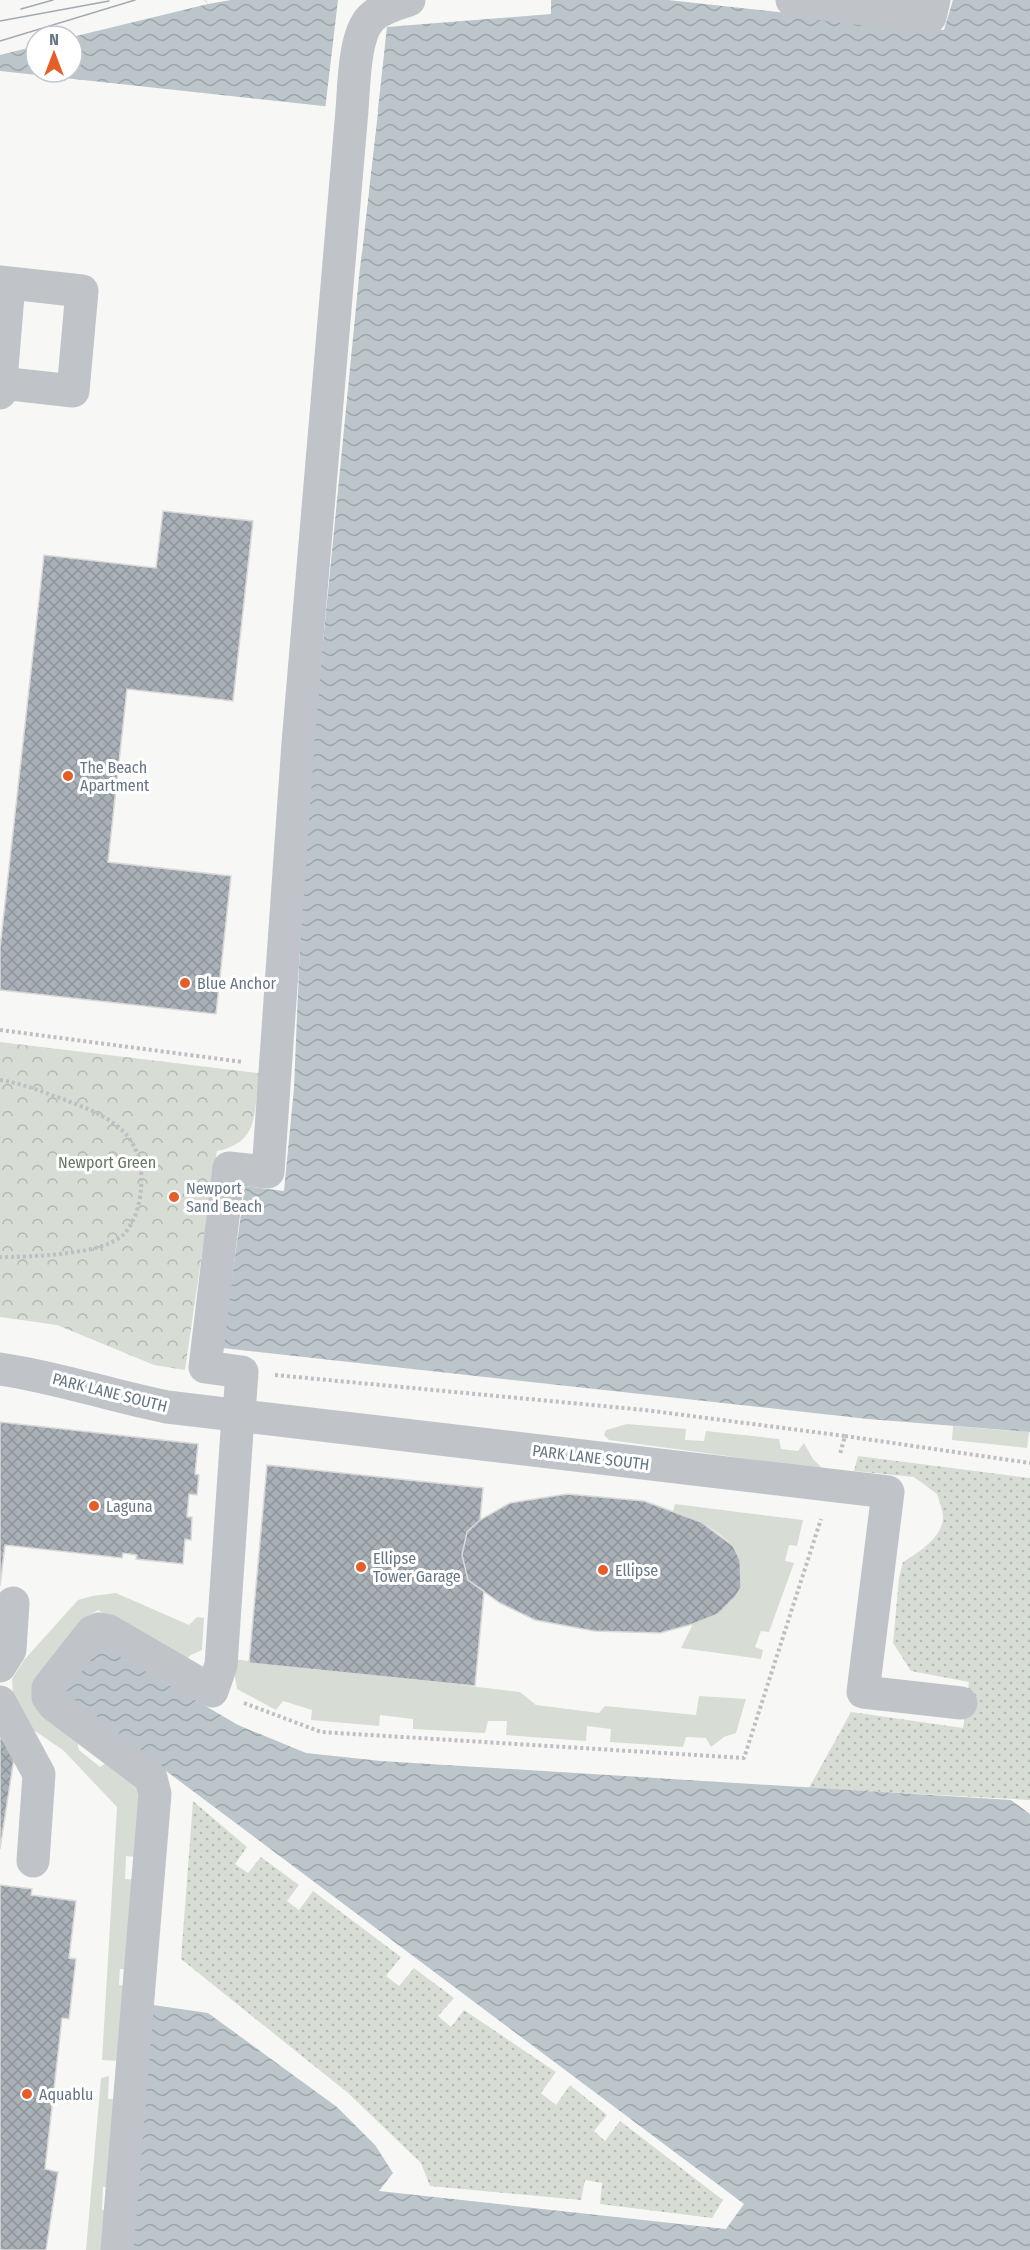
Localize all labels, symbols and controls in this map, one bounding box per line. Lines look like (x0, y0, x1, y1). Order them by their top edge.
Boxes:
north arrow (24, 24, 84, 84)
text: N (49, 30, 59, 49)
place label: The Beach Apartment (80, 758, 150, 795)
marker: The Beach Apartment (61, 769, 75, 783)
place label: Blue Anchor (197, 974, 277, 993)
marker: Blue Anchor (178, 976, 192, 990)
park label: Newport Green (58, 1153, 156, 1172)
place label: Newport Sand Beach (186, 1179, 262, 1216)
marker: Newport Sand Beach (167, 1190, 181, 1204)
street label: PARK LANE SOUTH (50, 1369, 169, 1416)
street label: PARK LANE SOUTH (531, 1441, 651, 1474)
place label: Laguna (106, 1497, 153, 1516)
marker: Laguna (87, 1499, 101, 1513)
place label: Ellipse Tower Garage (373, 1549, 461, 1586)
marker: Ellipse Tower Garage (354, 1560, 368, 1574)
place label: Ellipse (615, 1561, 658, 1580)
marker: Ellipse (596, 1563, 610, 1577)
place label: Aquablu (39, 2085, 93, 2104)
marker: Aquablu (20, 2087, 34, 2101)

